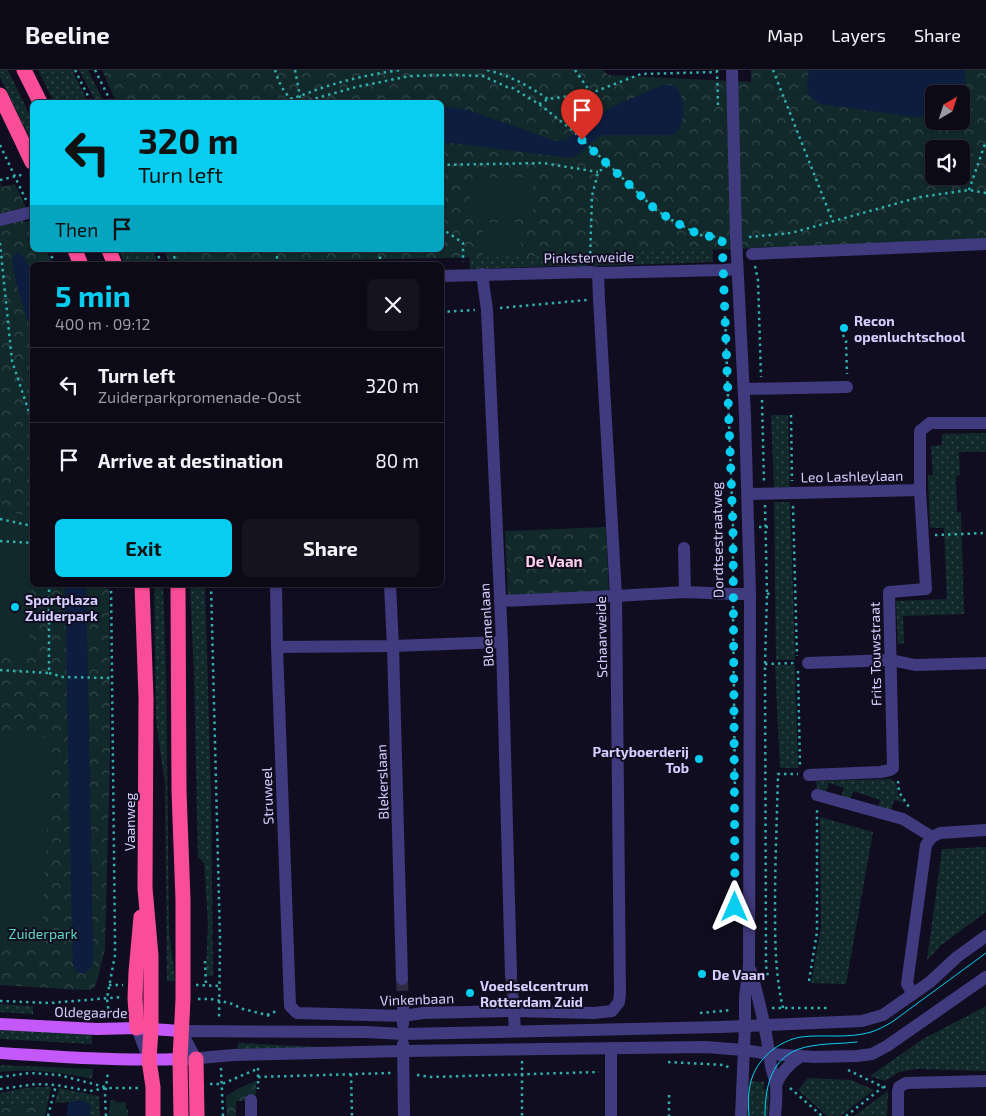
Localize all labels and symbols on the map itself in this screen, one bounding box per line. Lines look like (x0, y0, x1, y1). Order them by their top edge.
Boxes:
north arrow (925, 85, 970, 130)
pin (561, 89, 603, 140)
street label: Pinksterweide (544, 248, 634, 266)
place label: Recon openluchtschool (854, 312, 966, 345)
marker: Recon openluchtschool (838, 322, 850, 334)
street label: Leo Lashleylaan (801, 467, 903, 485)
street label: Dordtsestraatweg (707, 482, 727, 598)
district label: De Vaan (526, 552, 582, 570)
street label: Bloemenlaan (475, 583, 497, 667)
place label: Sportplaza Zuiderpark (25, 591, 98, 624)
street label: Schaarweide (592, 596, 610, 678)
marker: Sportplaza Zuiderpark (9, 601, 21, 613)
street label: Frits Touwstraat (866, 602, 884, 706)
place label: Partyboerderij Tob (592, 743, 689, 776)
street label: Blekerslaan (372, 744, 392, 820)
marker: Partyboerderij Tob (693, 753, 705, 765)
street label: Struweel (257, 766, 276, 825)
street label: Vaanweg (121, 793, 138, 851)
position arrow (708, 880, 760, 932)
park label: Zuiderpark (8, 925, 78, 942)
place label: De Vaan (712, 966, 765, 983)
marker: De Vaan (696, 968, 708, 980)
place label: Voedselcentrum Rotterdam Zuid (480, 977, 589, 1010)
marker: Voedselcentrum Rotterdam Zuid (464, 987, 476, 999)
street label: Vinkenbaan (380, 989, 454, 1009)
street label: Oldegaarde (54, 1003, 128, 1021)

